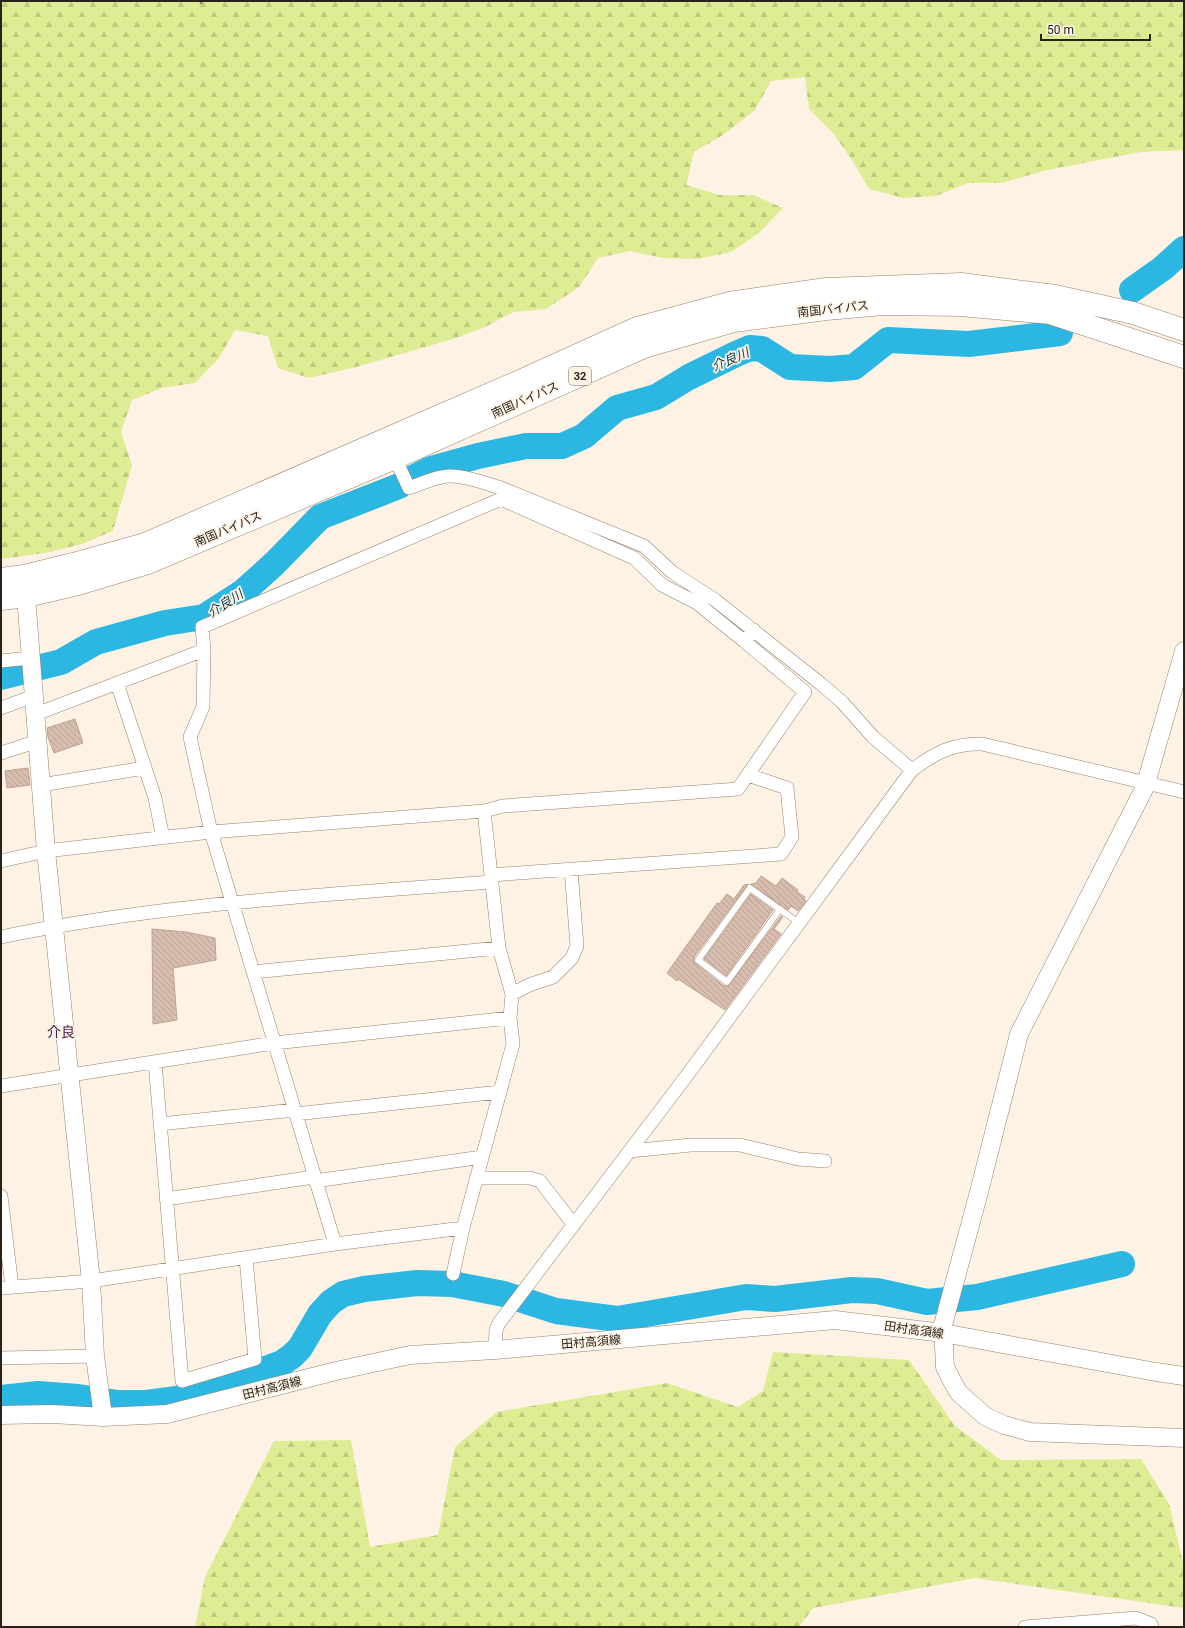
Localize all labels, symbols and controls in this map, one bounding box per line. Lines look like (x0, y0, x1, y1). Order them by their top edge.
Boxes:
scale bar (1041, 16, 1150, 42)
text: 50 m (1047, 23, 1074, 37)
street label: 南国バイパス (797, 298, 869, 320)
water label: 介良川 (709, 344, 753, 374)
road number: 32 (569, 367, 591, 385)
street label: 南国バイパス (489, 379, 561, 421)
street label: 南国バイパス (192, 509, 264, 549)
water label: 介良川 (205, 585, 247, 620)
district label: 介良 (47, 1024, 75, 1040)
street label: 田村高須線 (883, 1319, 945, 1341)
street label: 田村高須線 (560, 1332, 622, 1352)
street label: 田村高須線 (241, 1374, 303, 1402)

